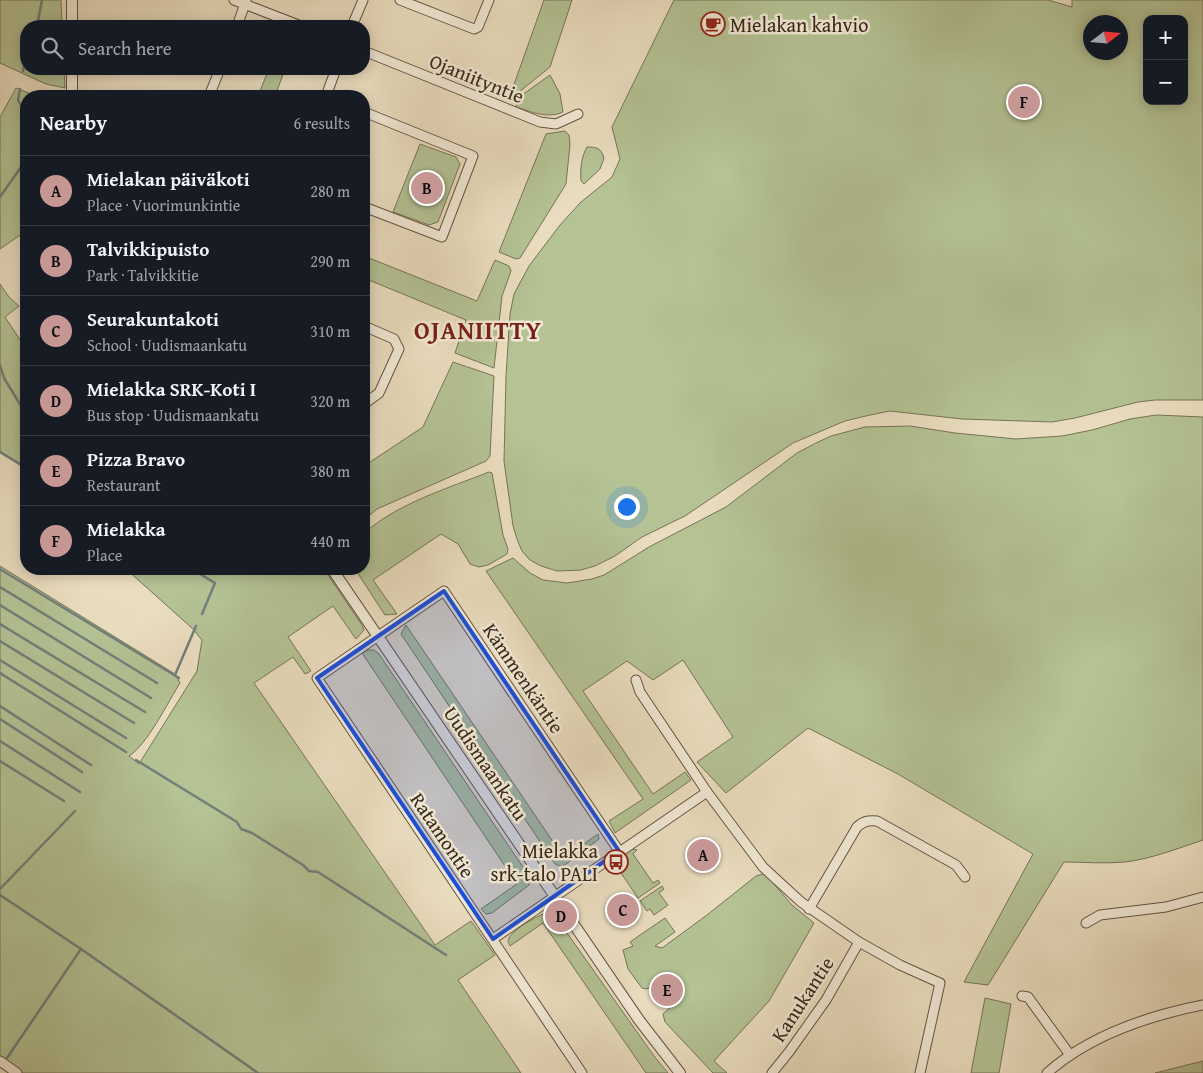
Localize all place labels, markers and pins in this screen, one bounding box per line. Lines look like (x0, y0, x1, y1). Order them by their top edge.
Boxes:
place label: Mielakan kahvio (730, 10, 868, 39)
cafe icon: Mielakan kahvio (700, 11, 726, 37)
pin: F (1008, 83, 1040, 121)
pin: B (411, 169, 443, 207)
place label: Mielakka srk-talo PALI (490, 836, 599, 888)
pin: A (687, 836, 719, 874)
bus stop icon: Mielakka srk-talo PALI (603, 849, 629, 875)
pin: C (607, 891, 639, 929)
pin: D (545, 897, 577, 935)
pin: E (651, 971, 683, 1009)

